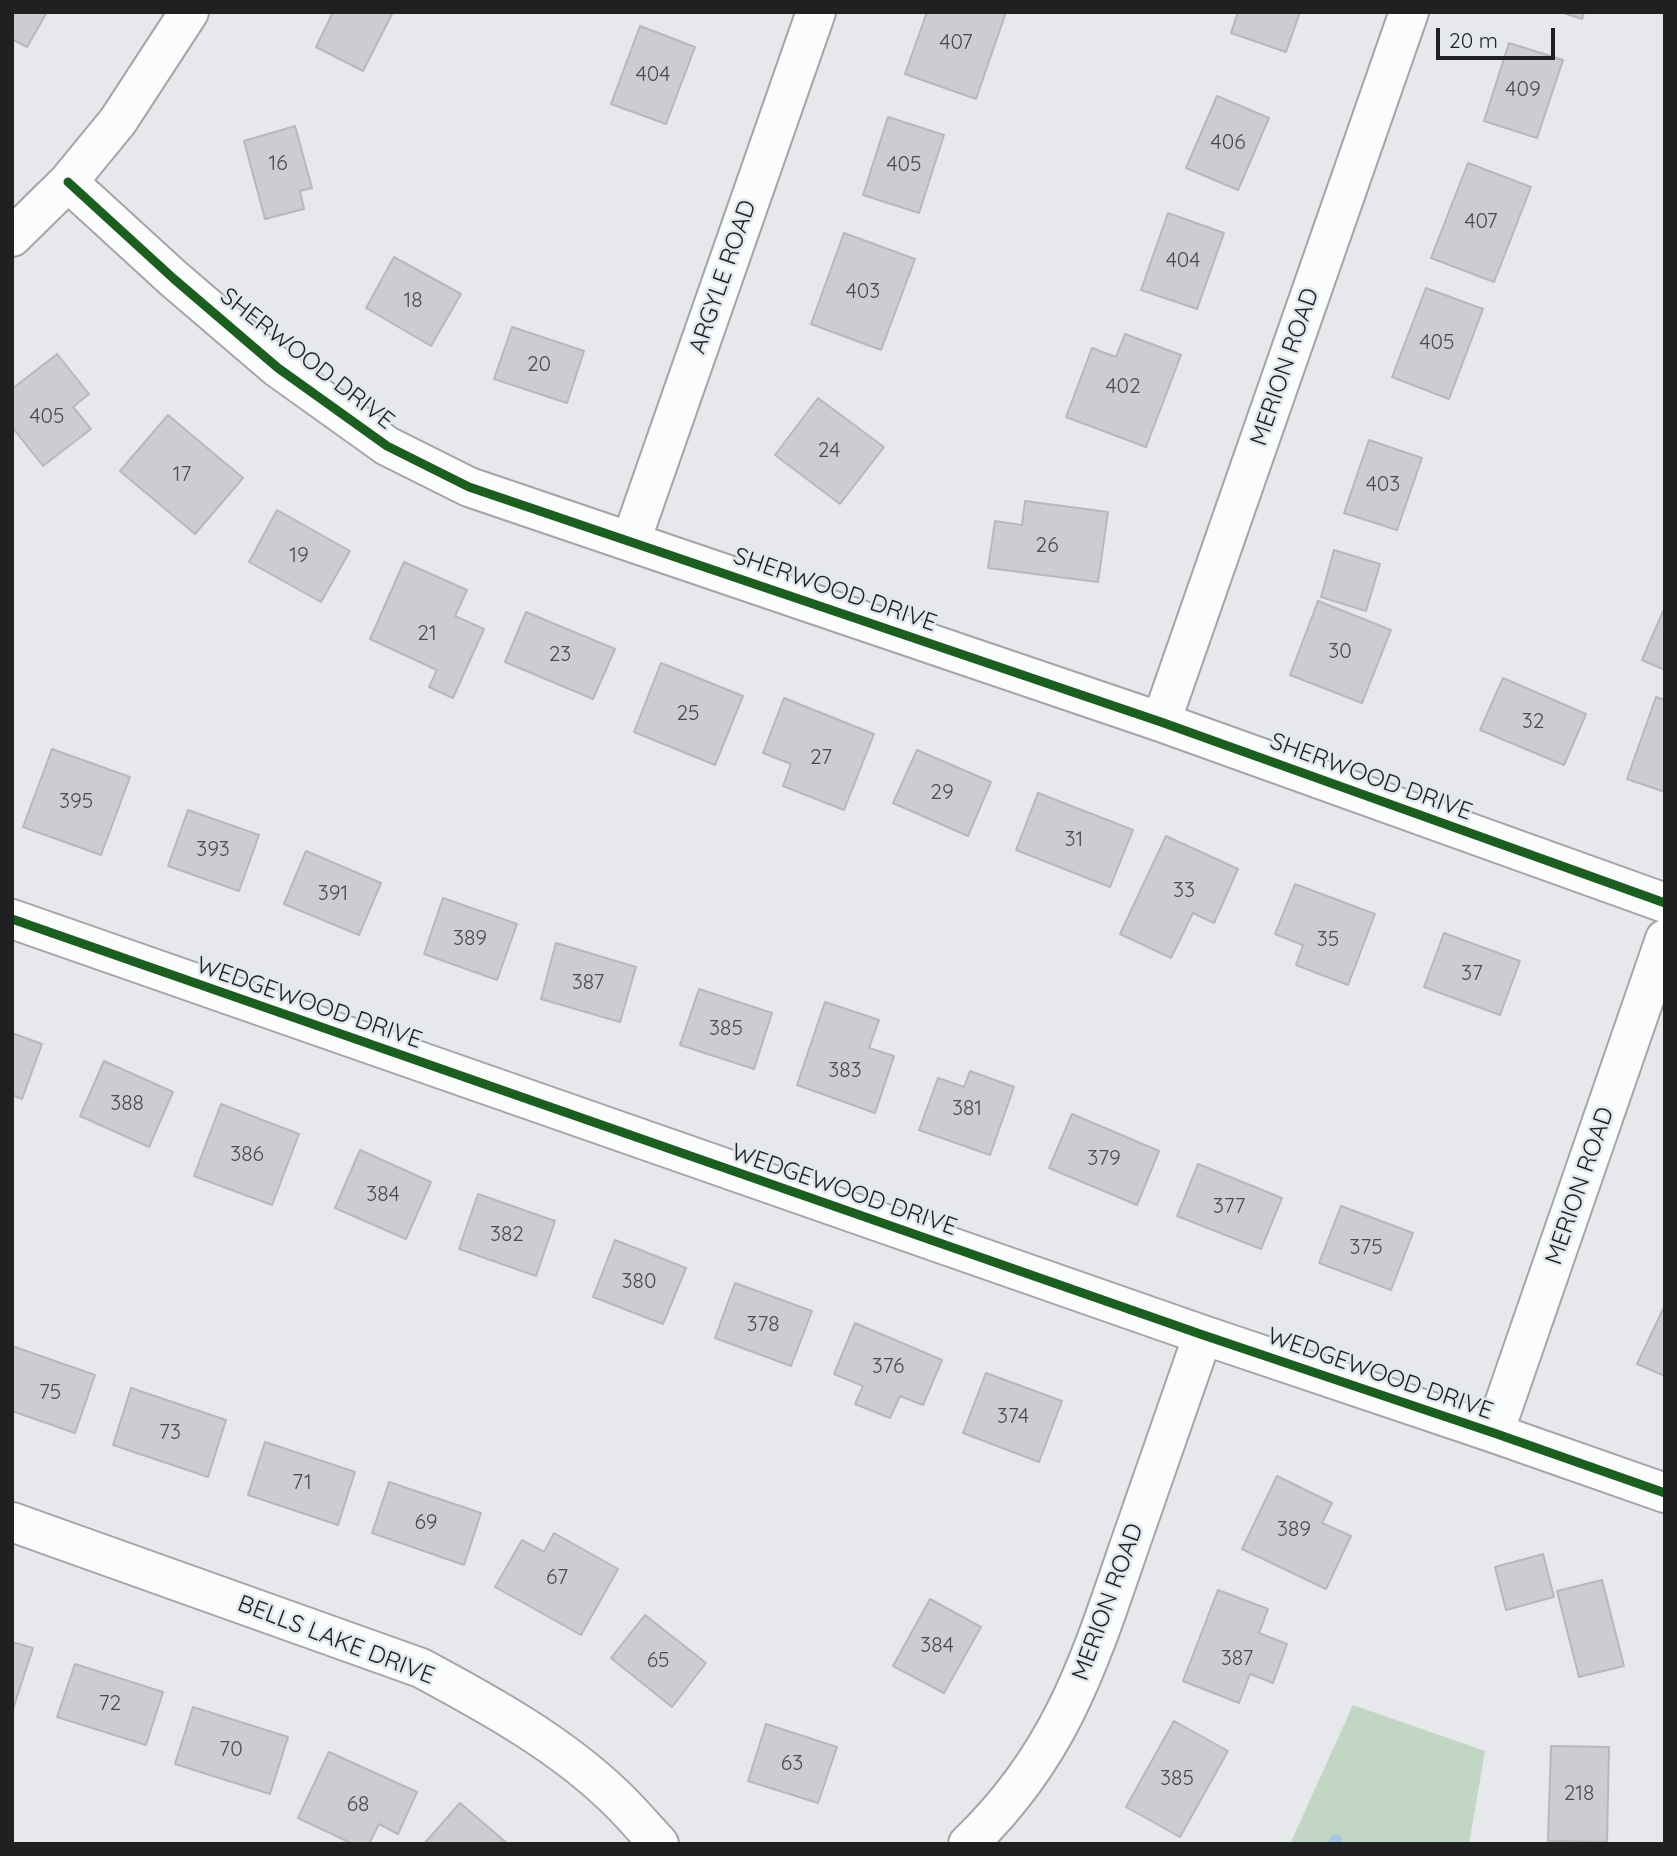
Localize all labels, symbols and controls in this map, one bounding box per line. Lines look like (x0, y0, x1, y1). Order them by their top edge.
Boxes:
scale bar (1439, 14, 1558, 58)
text: 20 m (1449, 27, 1498, 53)
house number: 407 (939, 30, 973, 56)
house number: 404 (636, 62, 670, 88)
house number: 409 (1505, 77, 1541, 103)
house number: 406 (1211, 130, 1245, 156)
house number: 16 (268, 151, 288, 177)
house number: 405 (886, 152, 922, 178)
street label: ARGYLE ROAD (683, 196, 763, 358)
house number: 407 (1464, 209, 1498, 235)
house number: 404 (1166, 248, 1200, 274)
house number: 403 (846, 279, 880, 305)
street label: SHERWOOD DRIVE (214, 282, 400, 436)
street label: MERION ROAD (1245, 284, 1325, 450)
house number: 18 (403, 288, 423, 314)
house number: 405 (1419, 330, 1455, 356)
house number: 20 (527, 352, 551, 378)
house number: 402 (1105, 374, 1141, 400)
house number: 405 (29, 404, 65, 430)
house number: 24 (818, 438, 840, 464)
house number: 17 (173, 462, 191, 488)
house number: 403 (1366, 472, 1400, 498)
house number: 26 (1036, 533, 1058, 559)
street label: SHERWOOD DRIVE (730, 542, 940, 638)
house number: 19 (289, 543, 309, 569)
house number: 21 (417, 621, 437, 647)
house number: 30 (1328, 639, 1352, 665)
house number: 23 (549, 642, 571, 668)
house number: 25 (676, 701, 700, 727)
house number: 32 (1522, 709, 1544, 735)
street label: SHERWOOD DRIVE (1266, 727, 1476, 827)
house number: 27 (810, 745, 832, 771)
house number: 29 (930, 780, 954, 806)
house number: 395 (59, 789, 93, 815)
house number: 31 (1065, 827, 1083, 853)
house number: 393 (196, 837, 230, 863)
house number: 33 (1173, 878, 1195, 904)
house number: 391 (318, 881, 348, 907)
house number: 389 (453, 926, 487, 952)
house number: 35 (1317, 927, 1339, 953)
street label: WEDGEWOOD DRIVE (192, 951, 426, 1055)
house number: 37 (1461, 961, 1483, 987)
house number: 387 (572, 970, 604, 996)
house number: 385 (709, 1016, 743, 1042)
house number: 383 (828, 1058, 862, 1084)
house number: 388 (110, 1091, 144, 1117)
house number: 381 (952, 1096, 982, 1122)
street label: MERION ROAD (1540, 1103, 1620, 1269)
street label: WEDGEWOOD DRIVE (727, 1138, 961, 1242)
house number: 386 (230, 1142, 264, 1168)
house number: 379 (1087, 1146, 1121, 1172)
house number: 384 (366, 1182, 400, 1208)
house number: 377 (1213, 1194, 1245, 1220)
house number: 382 (490, 1222, 524, 1248)
house number: 375 (1349, 1235, 1383, 1261)
house number: 380 (622, 1269, 656, 1295)
house number: 378 (746, 1312, 780, 1338)
street label: WEDGEWOOD DRIVE (1263, 1322, 1497, 1426)
house number: 376 (872, 1354, 904, 1380)
house number: 75 (39, 1380, 61, 1406)
house number: 374 (997, 1404, 1029, 1430)
house number: 73 (159, 1420, 181, 1446)
house number: 71 (292, 1470, 312, 1496)
house number: 69 (414, 1510, 438, 1536)
house number: 389 (1277, 1517, 1311, 1543)
street label: MERION ROAD (1066, 1520, 1150, 1684)
house number: 67 (546, 1565, 568, 1591)
street label: BELLS LAKE DRIVE (234, 1589, 438, 1691)
house number: 384 (920, 1633, 954, 1659)
house number: 387 (1221, 1646, 1253, 1672)
house number: 65 (647, 1648, 669, 1674)
house number: 72 (99, 1691, 121, 1717)
house number: 70 (219, 1737, 243, 1763)
house number: 63 (781, 1751, 803, 1777)
house number: 385 (1160, 1766, 1194, 1792)
house number: 218 (1564, 1781, 1594, 1807)
house number: 68 (347, 1792, 369, 1818)

